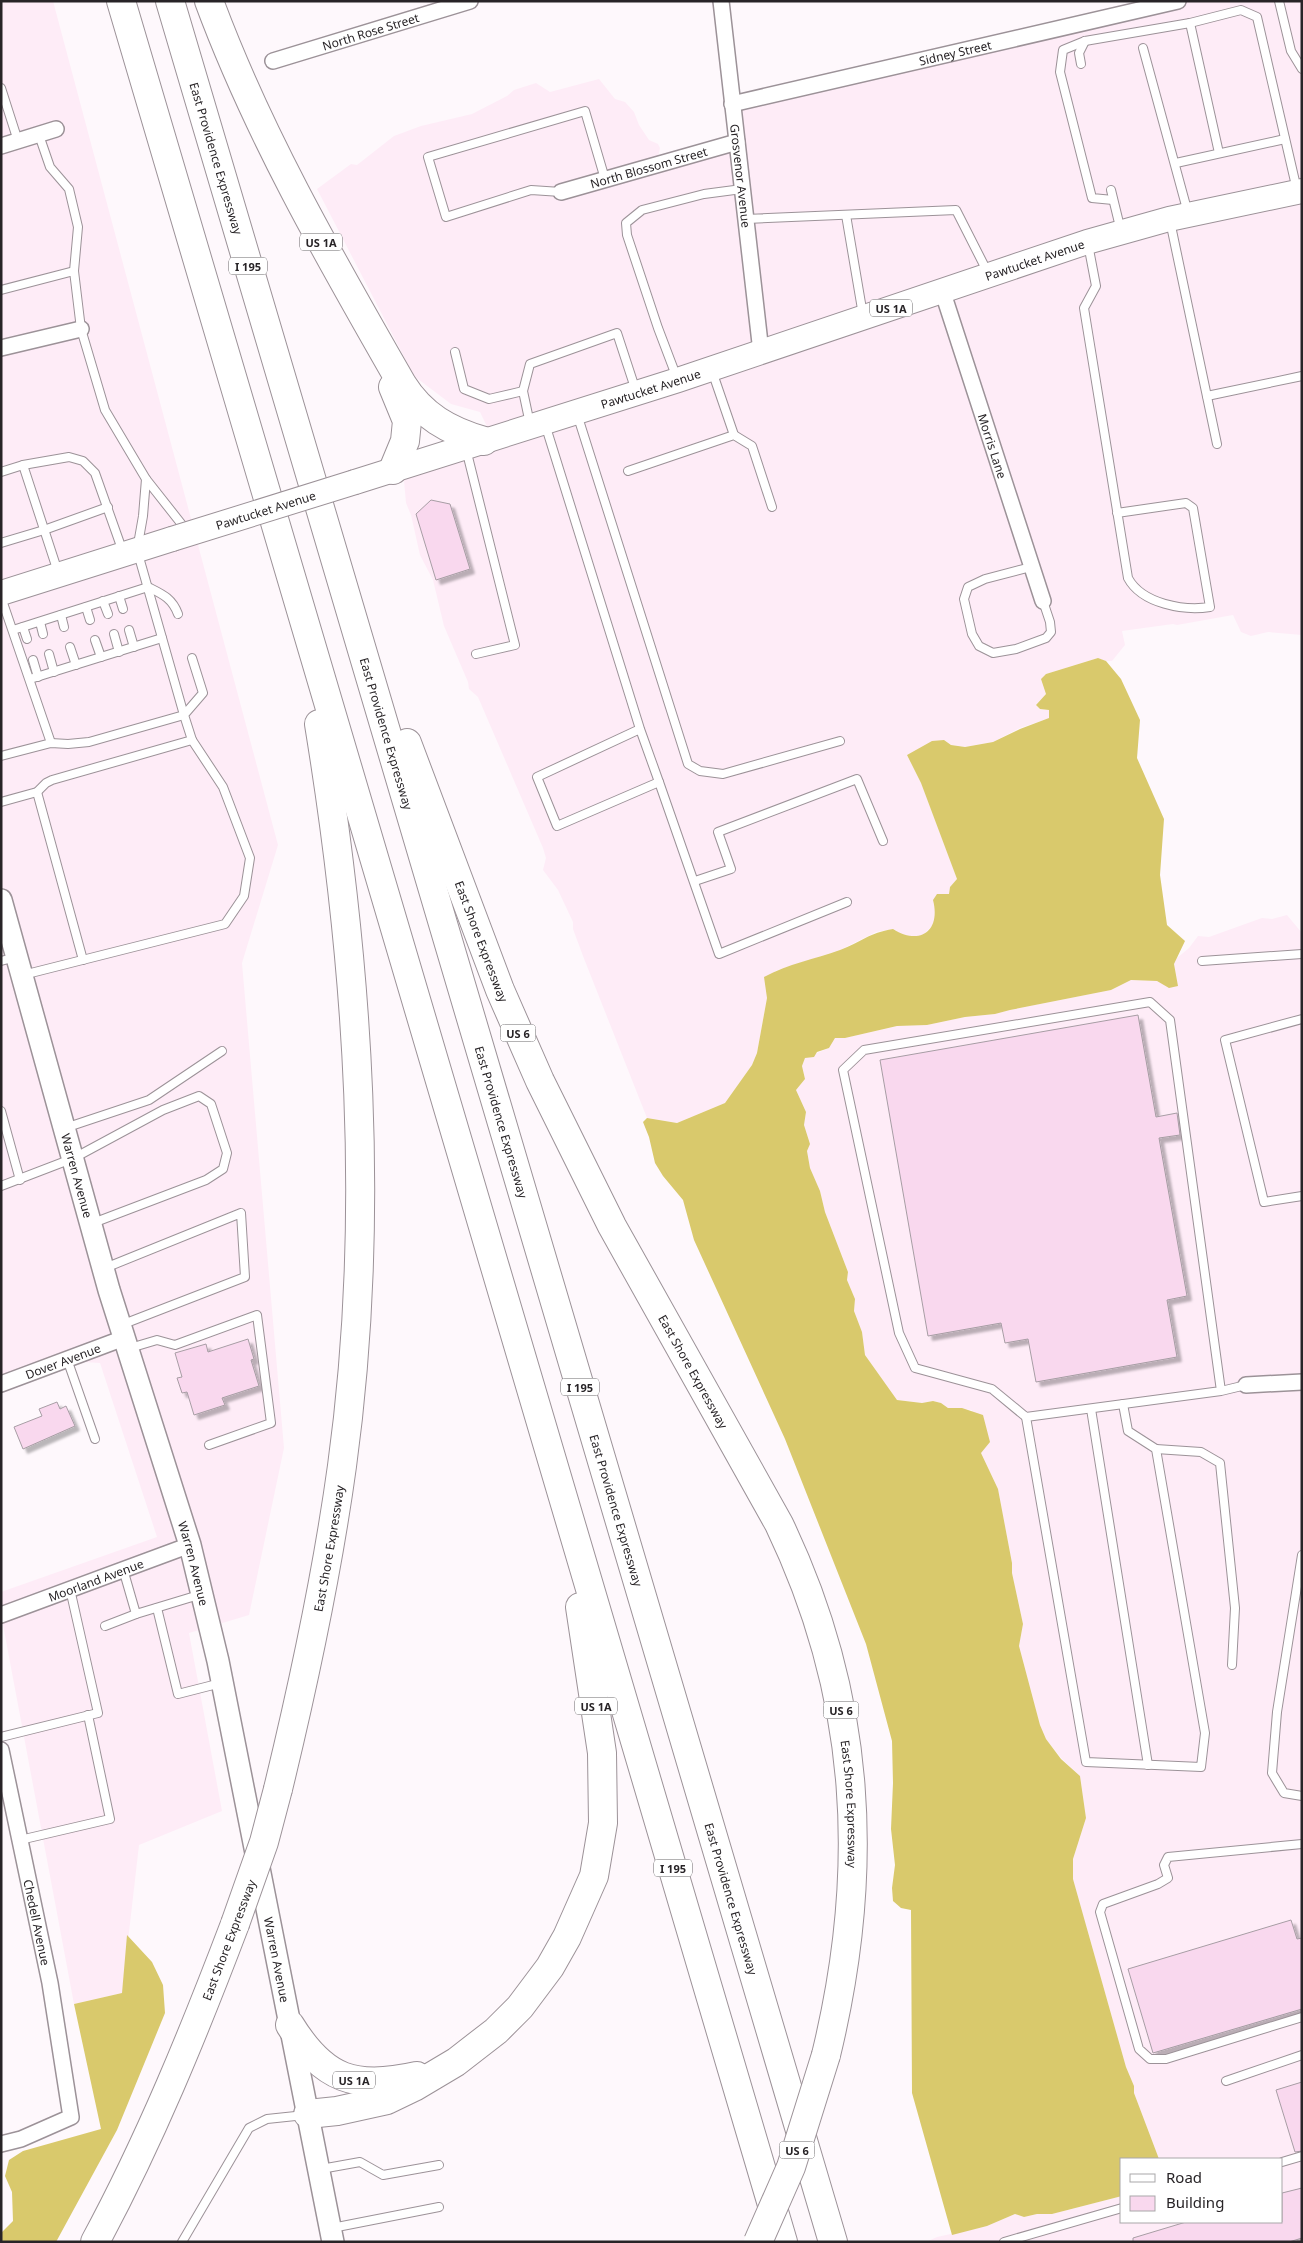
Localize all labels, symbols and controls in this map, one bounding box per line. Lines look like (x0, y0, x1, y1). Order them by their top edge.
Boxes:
street label: North Rose Street (320, 8, 422, 54)
street label: Sidney Street (917, 36, 994, 69)
street label: East Providence Expressway (186, 80, 247, 237)
street label: Grosvenor Avenue (727, 123, 755, 229)
street label: North Blossom Street (588, 142, 710, 192)
road number: US 1A (300, 233, 342, 250)
street label: Pawtucket Avenue (983, 235, 1087, 284)
road number: I 195 (229, 258, 267, 274)
road number: US 1A (870, 300, 912, 316)
street label: Pawtucket Avenue (599, 364, 703, 412)
street label: Morris Lane (974, 411, 1011, 481)
street label: Pawtucket Avenue (213, 486, 318, 533)
street label: East Providence Expressway (356, 656, 418, 813)
street label: East Shore Expressway (451, 878, 513, 1005)
road number: US 6 (500, 1024, 536, 1042)
street label: East Providence Expressway (471, 1044, 532, 1201)
street label: Warren Avenue (58, 1132, 97, 1220)
street label: East Shore Expressway (655, 1311, 733, 1432)
street label: Dover Avenue (23, 1339, 103, 1383)
road number: I 195 (561, 1378, 599, 1395)
street label: East Providence Expressway (586, 1432, 647, 1589)
street label: East Shore Expressway (309, 1483, 348, 1613)
street label: Warren Avenue (174, 1519, 213, 1608)
street label: Moorland Avenue (46, 1554, 146, 1605)
road number: US 1A (575, 1698, 617, 1714)
road number: US 6 (824, 1702, 858, 1718)
street label: East Shore Expressway (837, 1739, 861, 1869)
street label: East Providence Expressway (701, 1821, 762, 1978)
road number: I 195 (654, 1860, 692, 1876)
street label: East Shore Expressway (198, 1876, 260, 2003)
street label: Chedell Avenue (20, 1878, 55, 1967)
street label: Warren Avenue (260, 1915, 294, 2004)
road number: US 1A (333, 2072, 375, 2088)
road number: US 6 (780, 2142, 814, 2158)
legend (1120, 2158, 1283, 2223)
text: Road (1166, 2167, 1202, 2187)
text: Building (1166, 2192, 1224, 2212)

